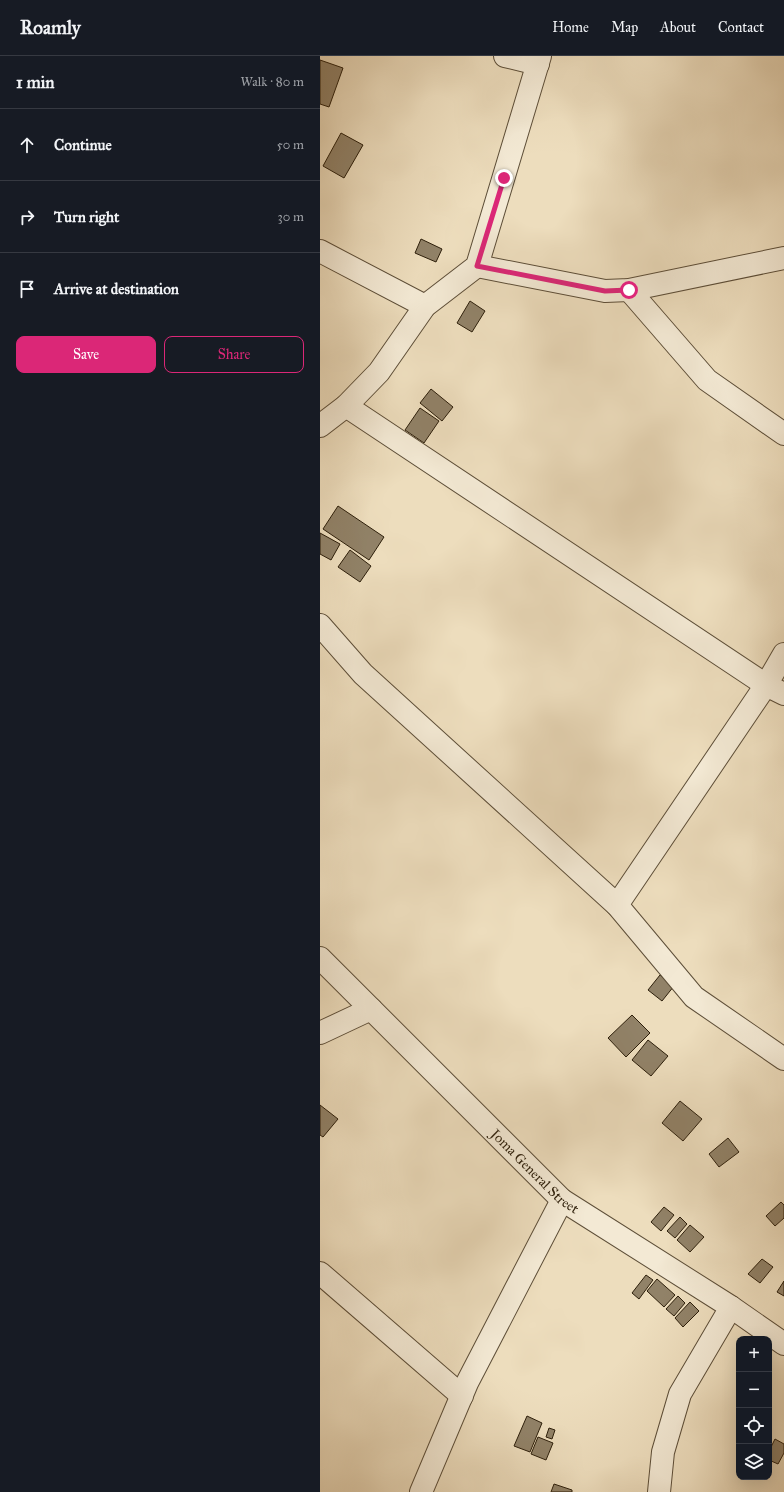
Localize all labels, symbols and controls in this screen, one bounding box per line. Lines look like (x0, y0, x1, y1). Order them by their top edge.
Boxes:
text: Roamly (20, 16, 81, 39)
text: Home (552, 19, 589, 36)
text: Map (611, 19, 638, 36)
text: About (660, 19, 696, 36)
text: Contact (718, 19, 764, 36)
text: 1 min (16, 72, 55, 93)
text: Walk · 80 m (241, 74, 304, 90)
icon: ahead (16, 134, 38, 156)
text: Continue (54, 136, 112, 154)
text: 50 m (277, 137, 304, 153)
route end (495, 169, 513, 187)
icon: right (16, 206, 38, 228)
text: Turn right (54, 208, 119, 226)
text: 30 m (278, 209, 304, 225)
icon: arrive (16, 278, 38, 300)
text: Arrive at destination (54, 280, 179, 298)
route start (620, 281, 638, 299)
button: Save (16, 336, 156, 373)
button: Share (164, 336, 304, 373)
street label: Joma General Street (485, 1124, 582, 1218)
map controls (736, 1336, 772, 1480)
button: + (736, 1336, 772, 1372)
button: − (736, 1372, 772, 1408)
button: locate (736, 1408, 772, 1444)
button: layers (736, 1444, 772, 1480)

